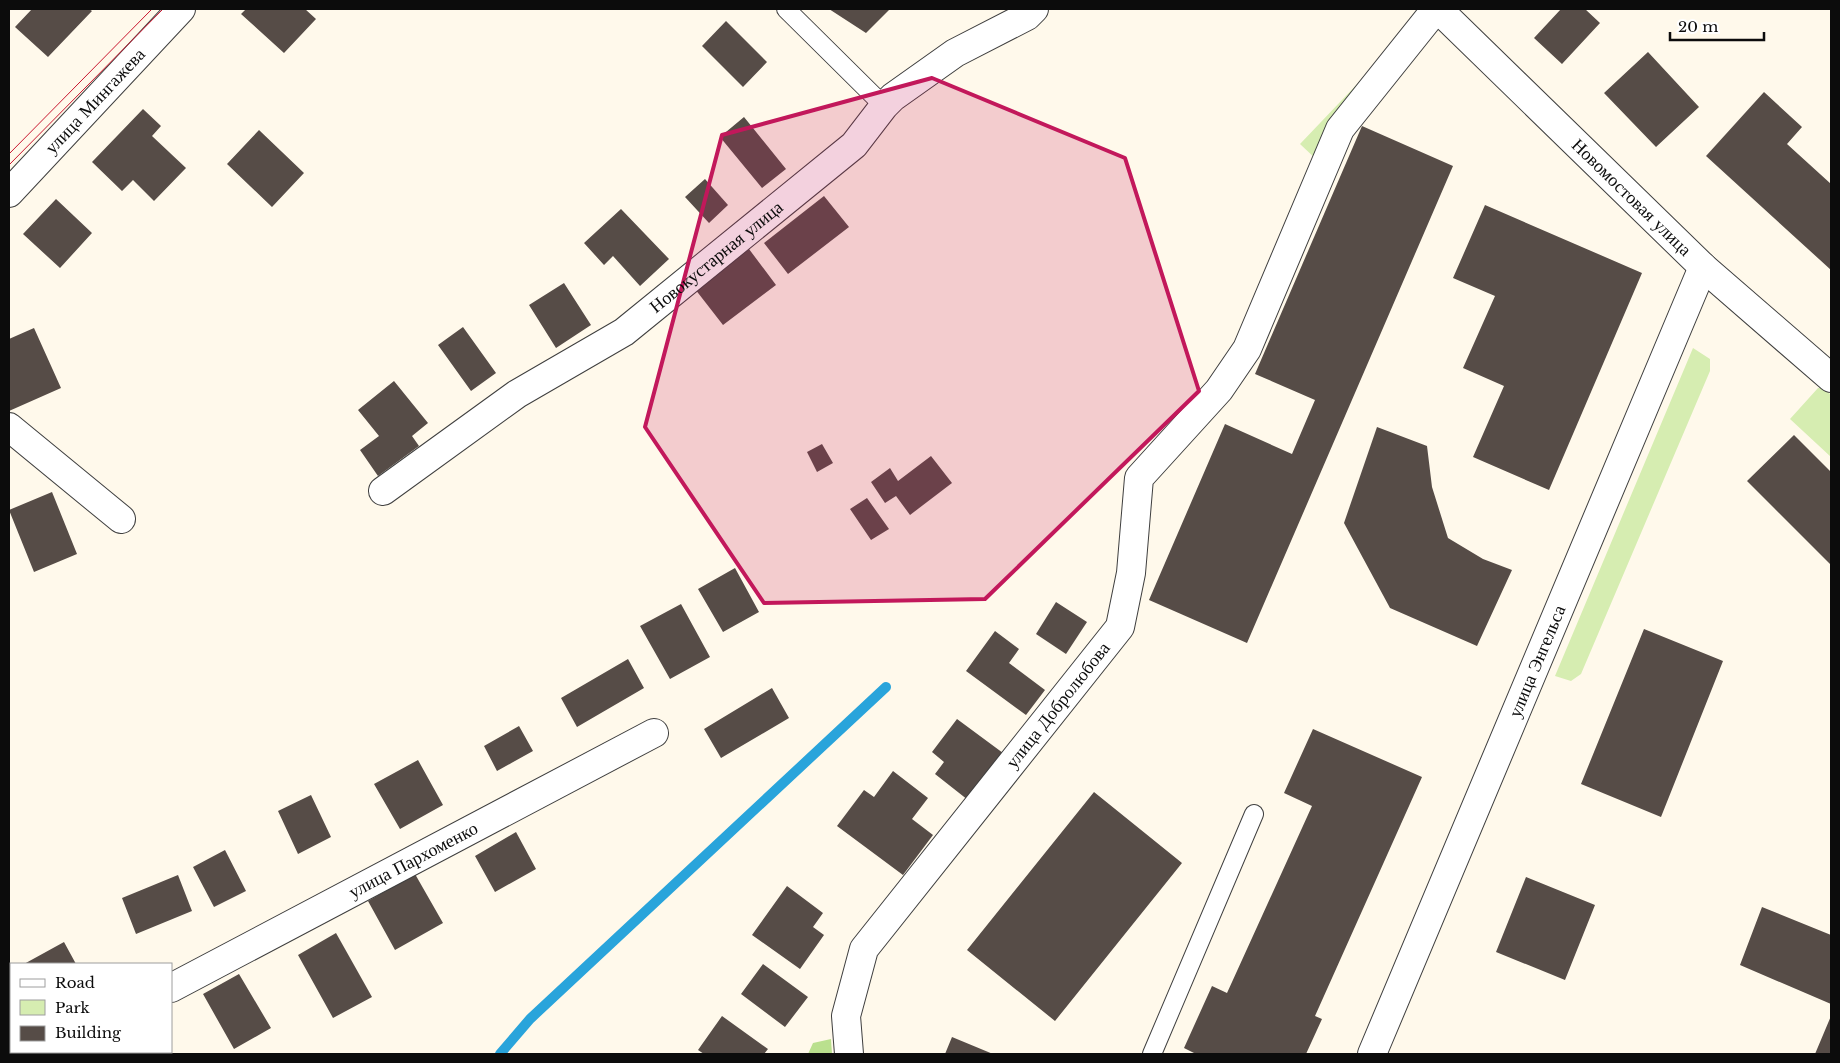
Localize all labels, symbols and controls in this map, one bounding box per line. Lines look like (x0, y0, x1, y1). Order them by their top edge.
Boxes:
scale bar (1670, 10, 1764, 42)
text: 20 m (1678, 17, 1718, 36)
street label: улица Мингажева (40, 43, 150, 158)
street label: Новомостовая улица (1567, 134, 1696, 261)
street label: Новокустарная улица (645, 196, 787, 318)
street label: улица Энгельса (1504, 602, 1571, 721)
street label: улица Добролюбова (1001, 638, 1115, 773)
street label: улица Пархоменко (345, 817, 481, 903)
legend (10, 963, 172, 1053)
text: Road (55, 973, 95, 992)
text: Park (55, 998, 91, 1017)
text: Building (55, 1023, 122, 1042)

